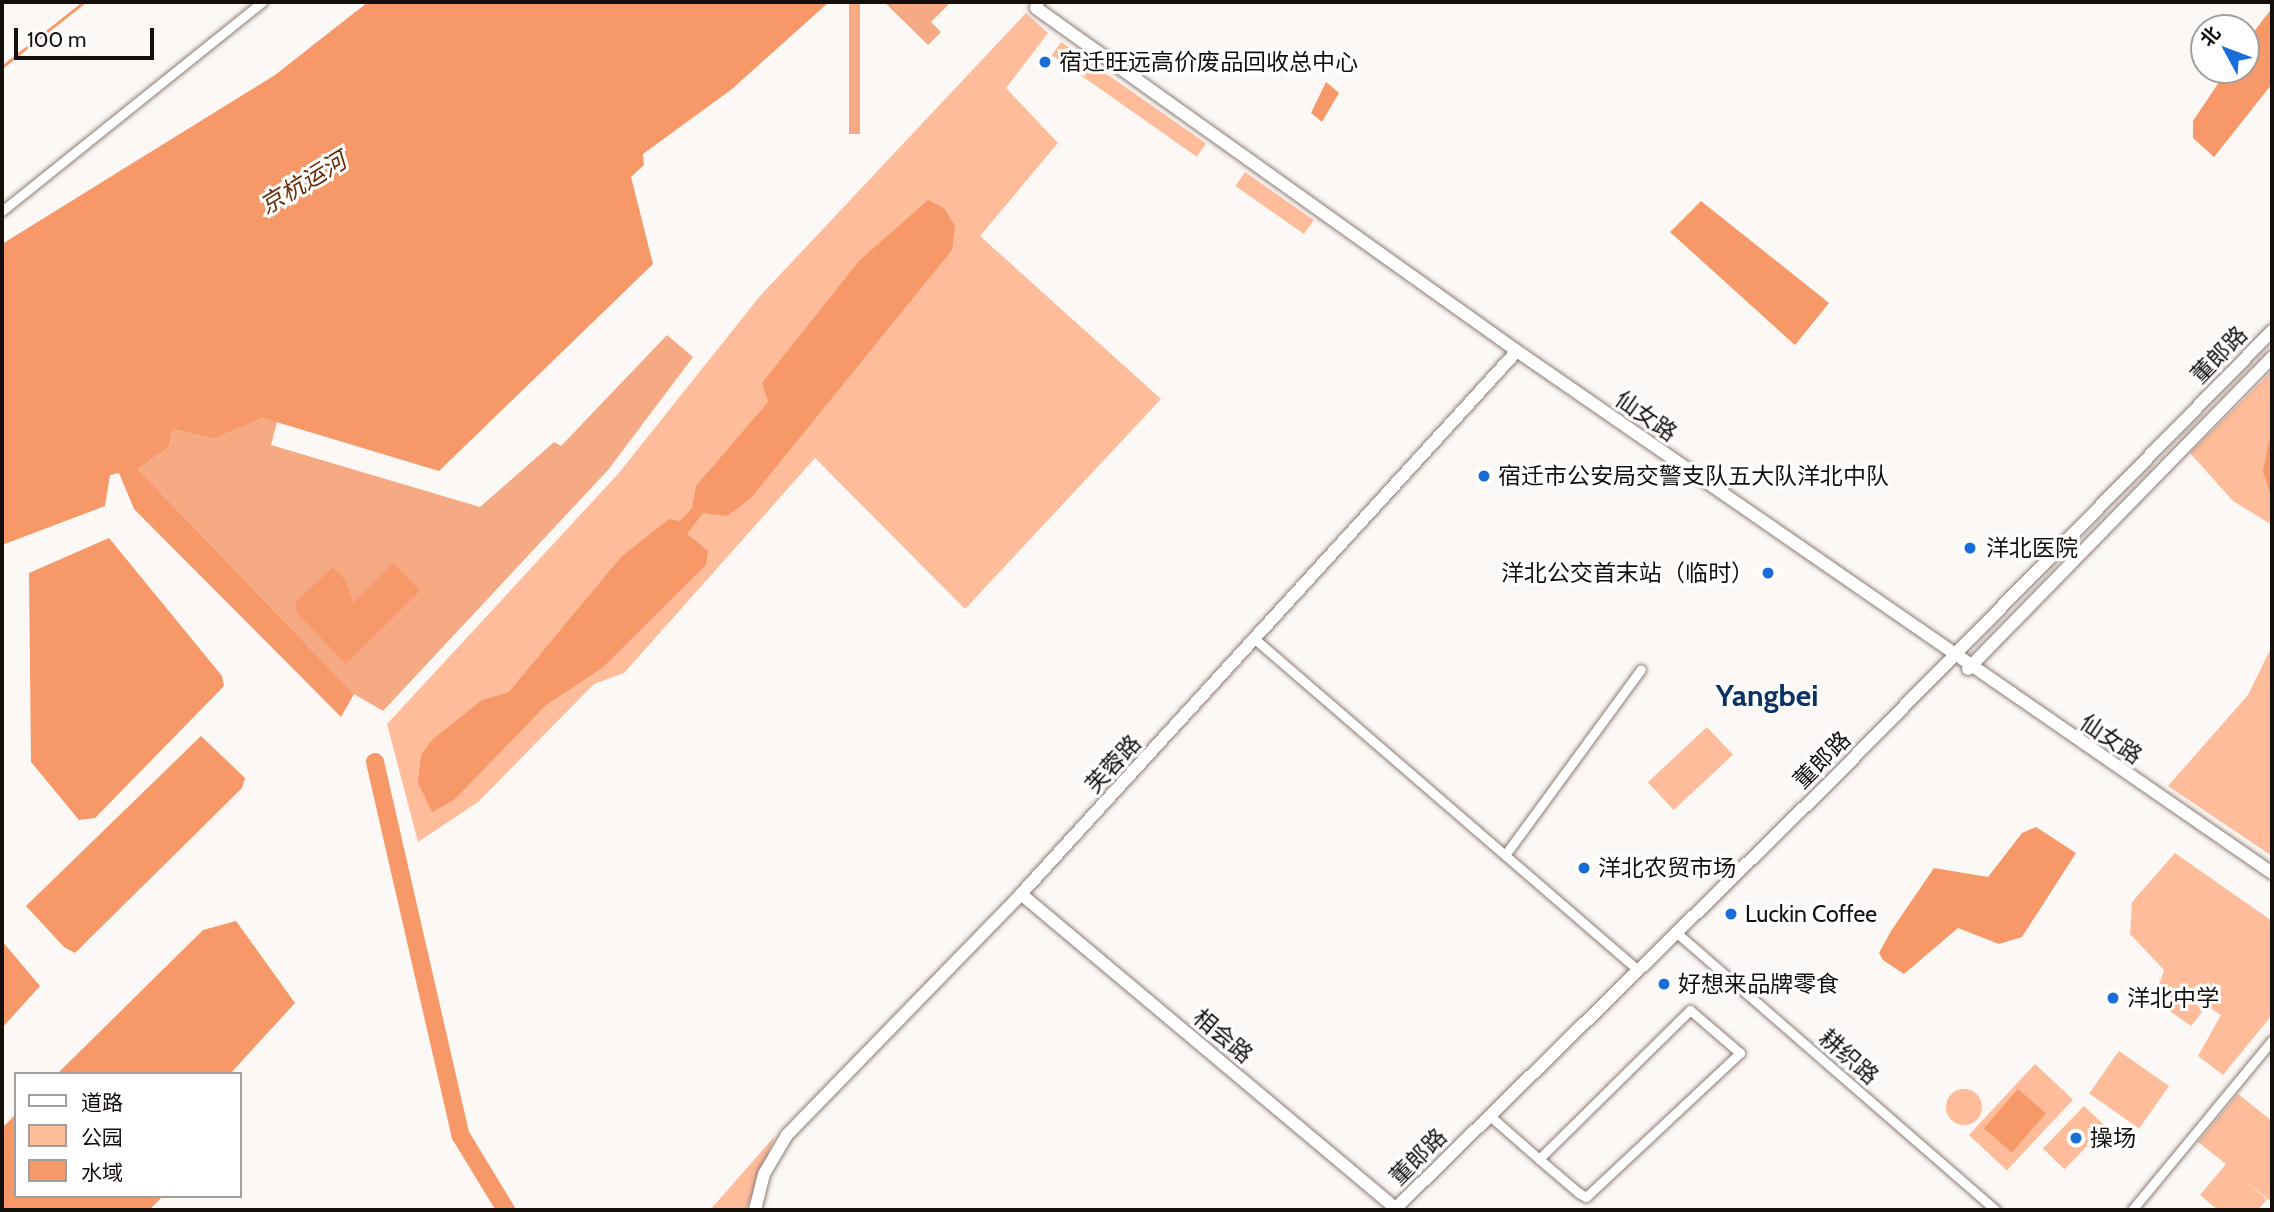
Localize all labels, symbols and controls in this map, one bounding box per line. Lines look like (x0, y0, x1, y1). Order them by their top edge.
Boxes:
scale bar (18, 14, 158, 58)
north arrow (2190, 14, 2260, 84)
text: 北 (2195, 21, 2225, 51)
text: 100 m (27, 27, 86, 52)
place label: 宿迁旺远高价废品回收总中心 (1059, 48, 1358, 76)
marker: 宿迁旺远高价废品回收总中心 (1037, 54, 1053, 70)
water label: 京杭运河 (254, 146, 352, 220)
street label: 董郎路 (2185, 321, 2253, 389)
street label: 仙女路 (1610, 385, 1682, 447)
place label: 宿迁市公安局交警支队五大队洋北中队 (1498, 462, 1889, 490)
marker: 宿迁市公安局交警支队五大队洋北中队 (1476, 468, 1492, 484)
place label: 洋北医院 (1986, 534, 2078, 562)
marker: 洋北医院 (1960, 538, 1980, 558)
place label: 洋北公交首末站（临时） (1501, 559, 1754, 587)
marker: 洋北公交首末站（临时） (1760, 565, 1776, 581)
district label: Yangbei (1716, 678, 1818, 714)
street label: 仙女路 (2075, 708, 2147, 770)
street label: 董郎路 (1788, 726, 1856, 794)
street label: 芙蓉路 (1079, 729, 1147, 799)
place label: 洋北农贸市场 (1598, 854, 1736, 882)
marker: 洋北农贸市场 (1576, 860, 1592, 876)
place label: Luckin Coffee (1745, 900, 1877, 928)
marker: Luckin Coffee (1723, 906, 1739, 922)
place label: 好想来品牌零食 (1678, 970, 1839, 998)
marker: 好想来品牌零食 (1656, 976, 1672, 992)
place label: 洋北中学 (2127, 984, 2219, 1012)
marker: 洋北中学 (2105, 990, 2121, 1006)
street label: 相会路 (1188, 1003, 1258, 1069)
street label: 耕织路 (1814, 1024, 1884, 1090)
legend (14, 1072, 242, 1198)
text: 道路 (81, 1090, 123, 1115)
street label: 董郎路 (1384, 1123, 1452, 1191)
place label: 操场 (2090, 1124, 2136, 1152)
text: 公园 (81, 1125, 123, 1150)
marker: 操场 (2068, 1130, 2084, 1146)
text: 水域 (81, 1160, 123, 1185)

